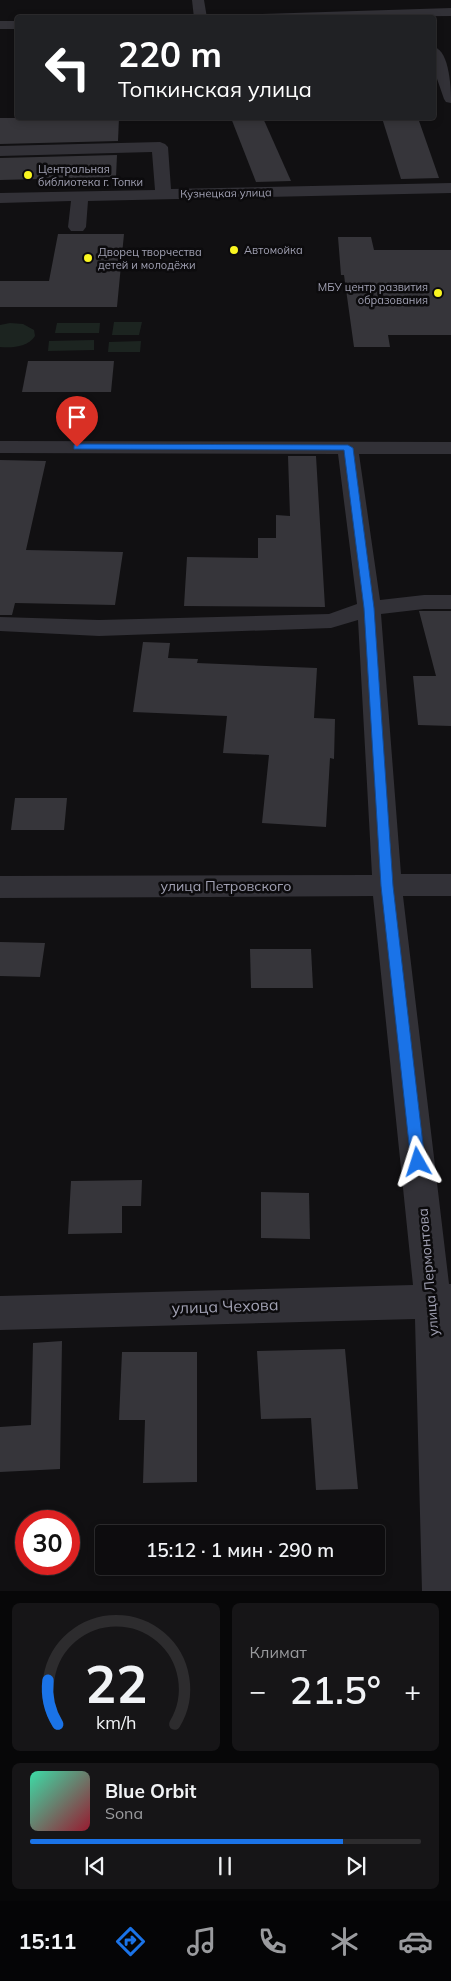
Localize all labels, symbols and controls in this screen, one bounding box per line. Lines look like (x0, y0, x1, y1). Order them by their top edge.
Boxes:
text: 220 m (118, 32, 222, 76)
icon: left (35, 35, 100, 100)
text: Топкинская улица (118, 75, 312, 103)
place label: Центральная библиотека г. Топки (38, 162, 143, 189)
marker: Центральная библиотека г. Топки (22, 169, 34, 181)
street label: Кузнецкая улица (180, 185, 272, 201)
place label: Автомойка (244, 243, 303, 257)
marker: Автомойка (228, 244, 240, 256)
place label: Дворец творчества детей и молодёжи (98, 245, 202, 272)
marker: Дворец творчества детей и молодёжи (82, 252, 94, 264)
place label: МБУ центр развития образования (318, 280, 428, 307)
marker: МБУ центр развития образования (432, 287, 444, 299)
pin (56, 396, 98, 447)
icon: arrive (63, 403, 91, 431)
street label: улица Петровского (161, 877, 291, 895)
position arrow (391, 1135, 443, 1187)
street label: улица Лермонтова (413, 1207, 443, 1337)
street label: улица Чехова (171, 1294, 279, 1318)
speed limit sign: 30 (15, 1510, 80, 1575)
text: 15:12 · 1 мин · 290 m (146, 1538, 334, 1562)
text: Климат (250, 1642, 307, 1662)
text: 22 (85, 1651, 147, 1716)
text: 21.5° (289, 1666, 381, 1714)
text: − (250, 1673, 266, 1708)
text: + (404, 1673, 421, 1708)
text: km/h (96, 1711, 136, 1733)
text: Blue Orbit (105, 1779, 196, 1803)
text: Sona (105, 1803, 143, 1823)
icon: previous (81, 1852, 109, 1880)
icon: pause (211, 1852, 239, 1880)
icon: next (342, 1852, 370, 1880)
icon: directions (113, 1924, 148, 1959)
icon: music (184, 1924, 219, 1959)
icon: phone (255, 1924, 290, 1959)
icon: climate (327, 1924, 362, 1959)
icon: car (398, 1924, 433, 1959)
text: 15:11 (18, 1927, 76, 1955)

